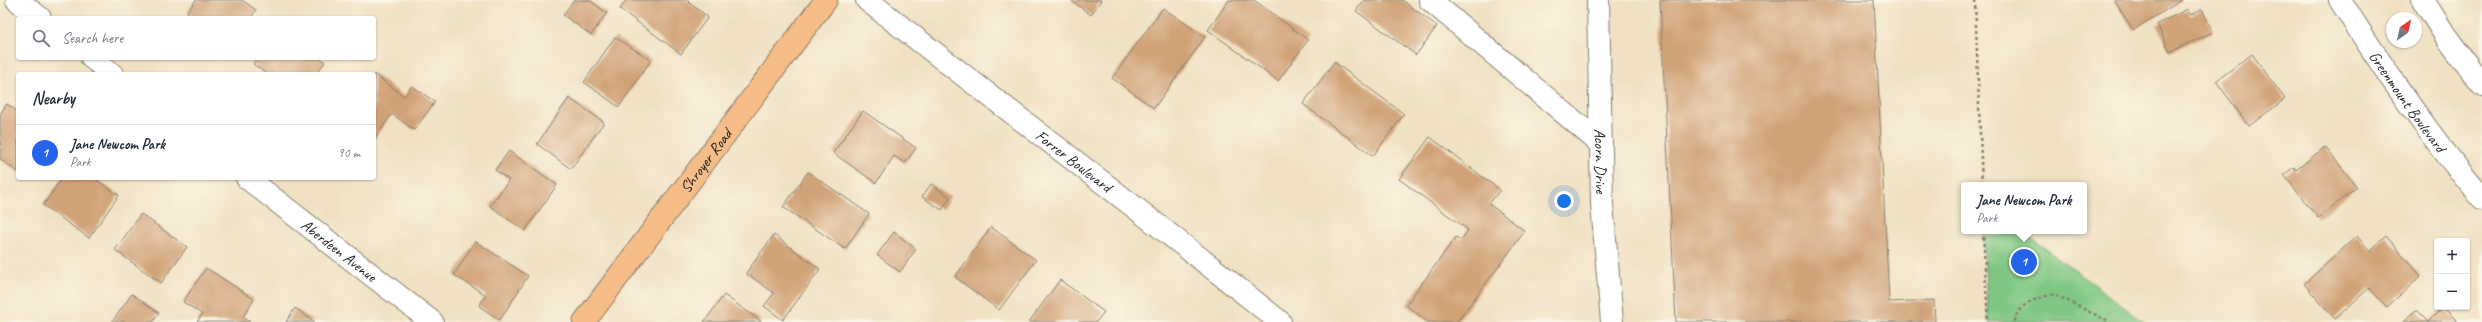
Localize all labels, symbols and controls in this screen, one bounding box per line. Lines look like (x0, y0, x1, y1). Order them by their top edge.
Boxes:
north arrow (2386, 12, 2422, 48)
search box (16, 16, 376, 60)
icon: search (30, 27, 52, 49)
text: Search here (62, 29, 123, 48)
street label: Greenmount Boulevard (2364, 47, 2452, 159)
text: Nearby (32, 88, 75, 109)
street label: Shroyer Road (676, 123, 738, 197)
street label: Forrer Boulevard (1031, 126, 1118, 199)
street label: Acorn Drive (1590, 128, 1611, 195)
text: Jane Newcom Park (70, 135, 165, 154)
text: 1 (42, 145, 48, 161)
text: 90 m (338, 145, 360, 161)
text: Park (70, 154, 91, 170)
popup (1961, 182, 2087, 234)
your location (1554, 191, 1574, 211)
text: Jane Newcom Park (1977, 191, 2071, 210)
text: Park (1977, 210, 1997, 226)
street label: Aberdeen Avenue (297, 215, 382, 287)
map controls (2434, 238, 2470, 310)
button: + (2434, 238, 2470, 274)
pin: 1 (2011, 247, 2037, 277)
button: − (2434, 274, 2470, 310)

